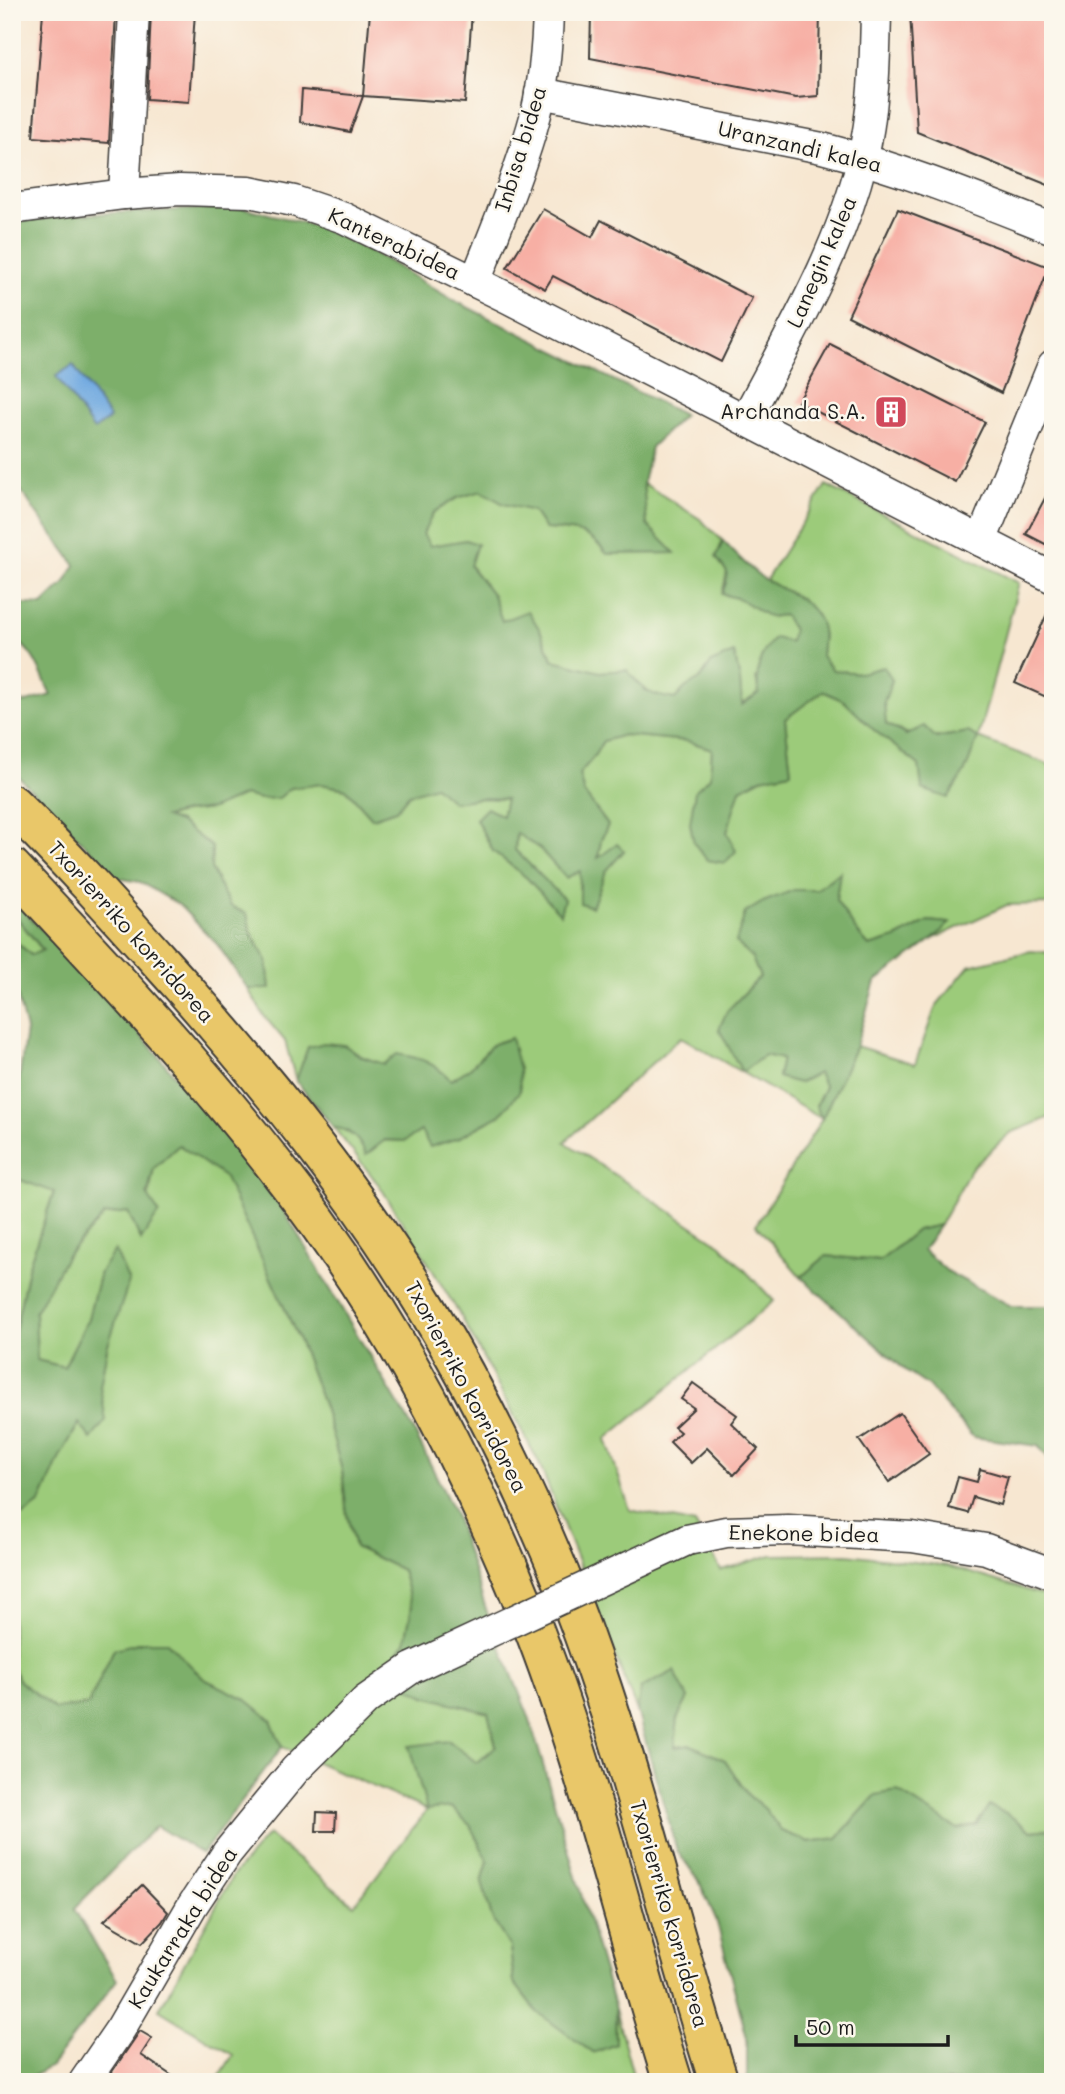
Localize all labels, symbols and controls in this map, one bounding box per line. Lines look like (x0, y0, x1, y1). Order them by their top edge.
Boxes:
street label: Inbisa bidea (488, 83, 551, 215)
street label: Uranzandi kalea (716, 114, 885, 178)
street label: Lanegin kalea (780, 191, 862, 331)
street label: Kanterabidea (324, 200, 465, 285)
building icon: Archanda S.A. (872, 393, 910, 431)
place label: Archanda S.A. (720, 397, 866, 424)
street label: Txorierriko korridorea (43, 834, 221, 1028)
street label: Txorierriko korridorea (400, 1276, 535, 1497)
street label: Enekone bidea (728, 1518, 880, 1547)
street label: Txorierriko korridorea (625, 1796, 716, 2031)
street label: Kaukarraka bidea (121, 1841, 242, 2013)
scale bar (796, 2003, 948, 2047)
text: 50 m (806, 2013, 855, 2040)

